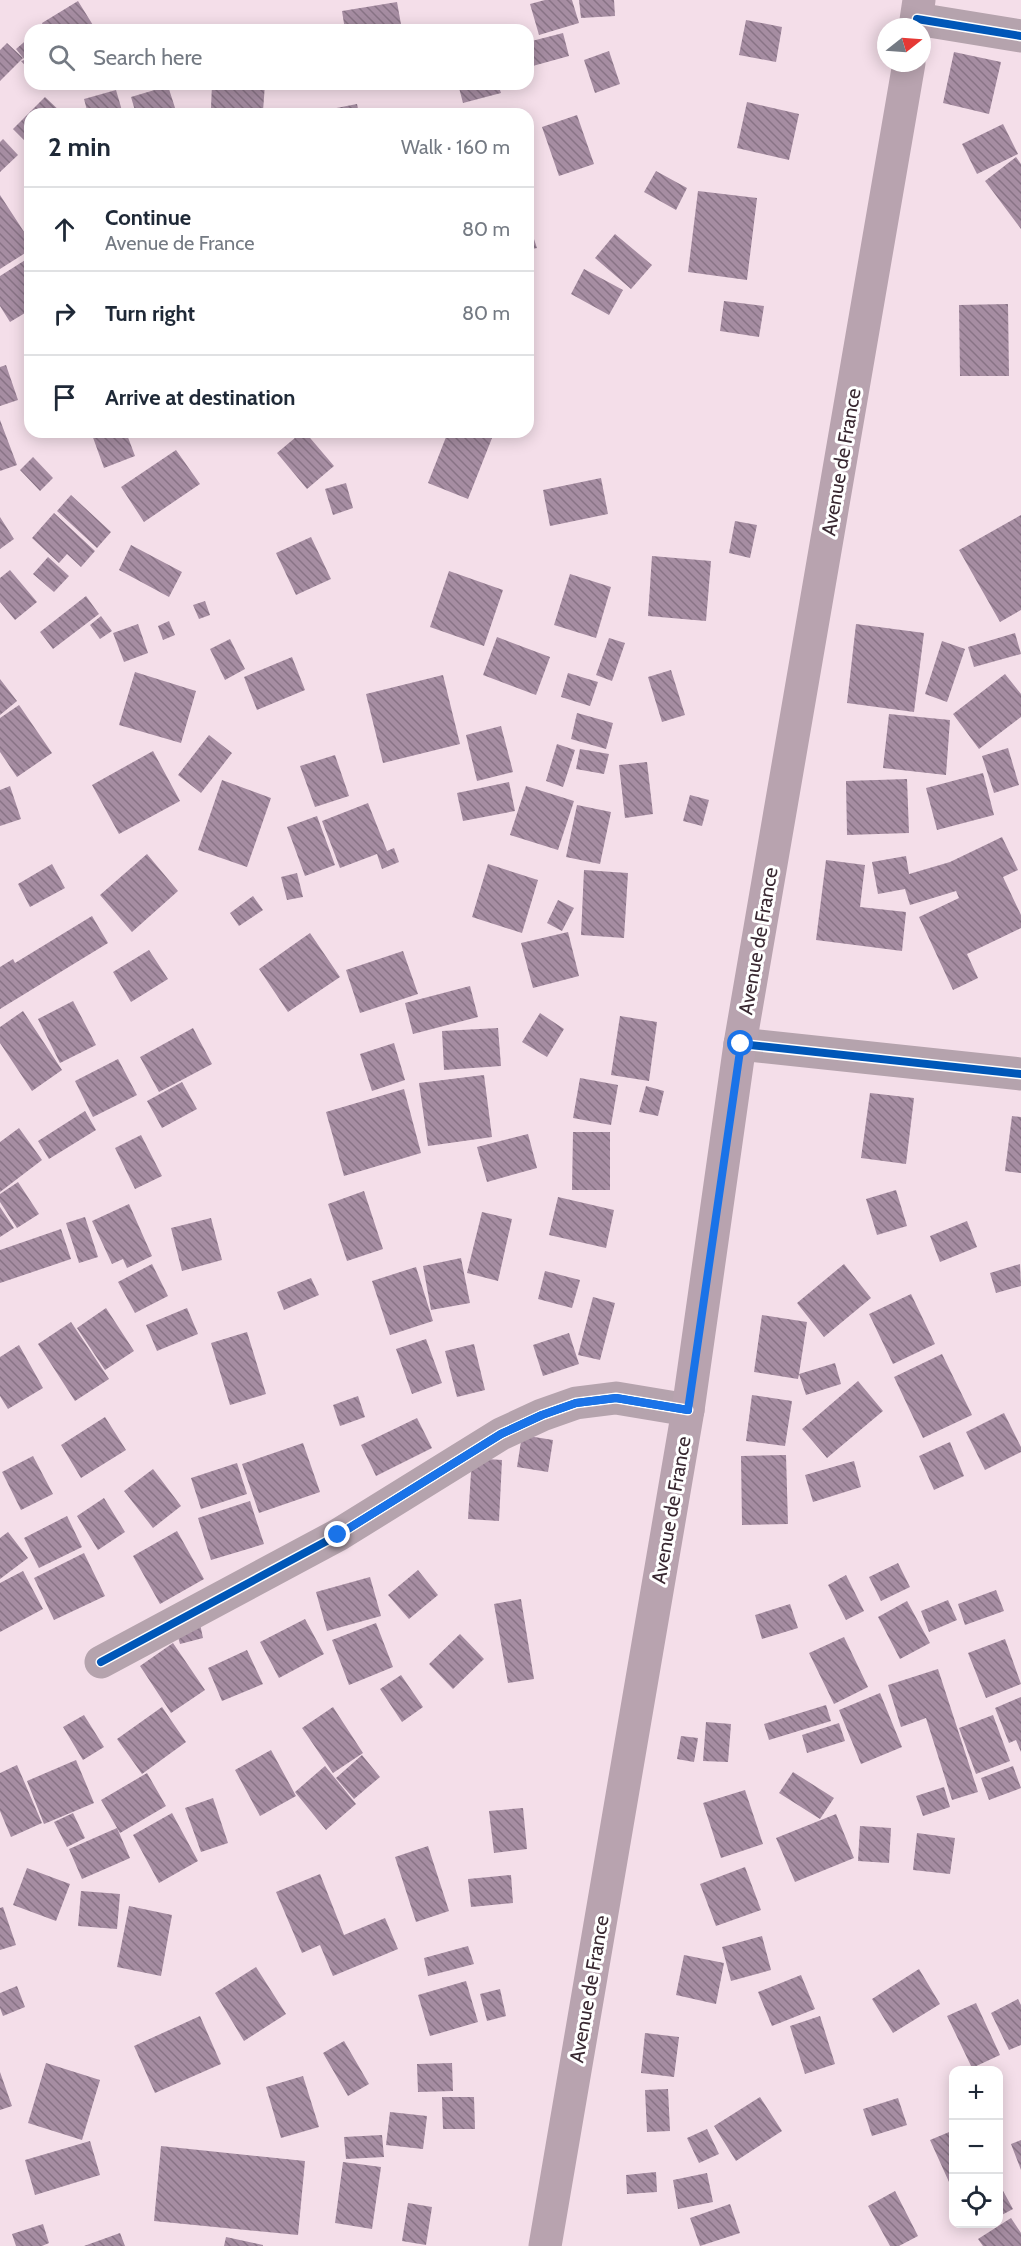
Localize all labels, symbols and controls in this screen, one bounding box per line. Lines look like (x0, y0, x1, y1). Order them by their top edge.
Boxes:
north arrow (877, 18, 931, 72)
search box (24, 24, 534, 90)
icon: search (45, 41, 78, 74)
text: Search here (93, 44, 202, 71)
text: 2 min (48, 131, 111, 163)
text: Walk · 160 m (401, 135, 510, 159)
text: Continue (105, 204, 191, 231)
icon: ahead (48, 213, 81, 246)
text: 80 m (462, 217, 510, 241)
text: Avenue de France (105, 231, 254, 255)
icon: right (48, 297, 81, 330)
text: Turn right (105, 300, 195, 327)
text: 80 m (462, 301, 510, 325)
icon: arrive (48, 381, 81, 414)
text: Arrive at destination (105, 384, 295, 411)
street label: Avenue de France (816, 386, 866, 538)
street label: Avenue de France (733, 865, 783, 1017)
route start (727, 1030, 753, 1056)
street label: Avenue de France (646, 1434, 696, 1586)
route end (324, 1521, 350, 1547)
street label: Avenue de France (564, 1913, 614, 2065)
map controls (949, 2066, 1003, 2228)
button: + (949, 2066, 1003, 2120)
button: − (949, 2120, 1003, 2174)
button: locate (949, 2174, 1003, 2228)

